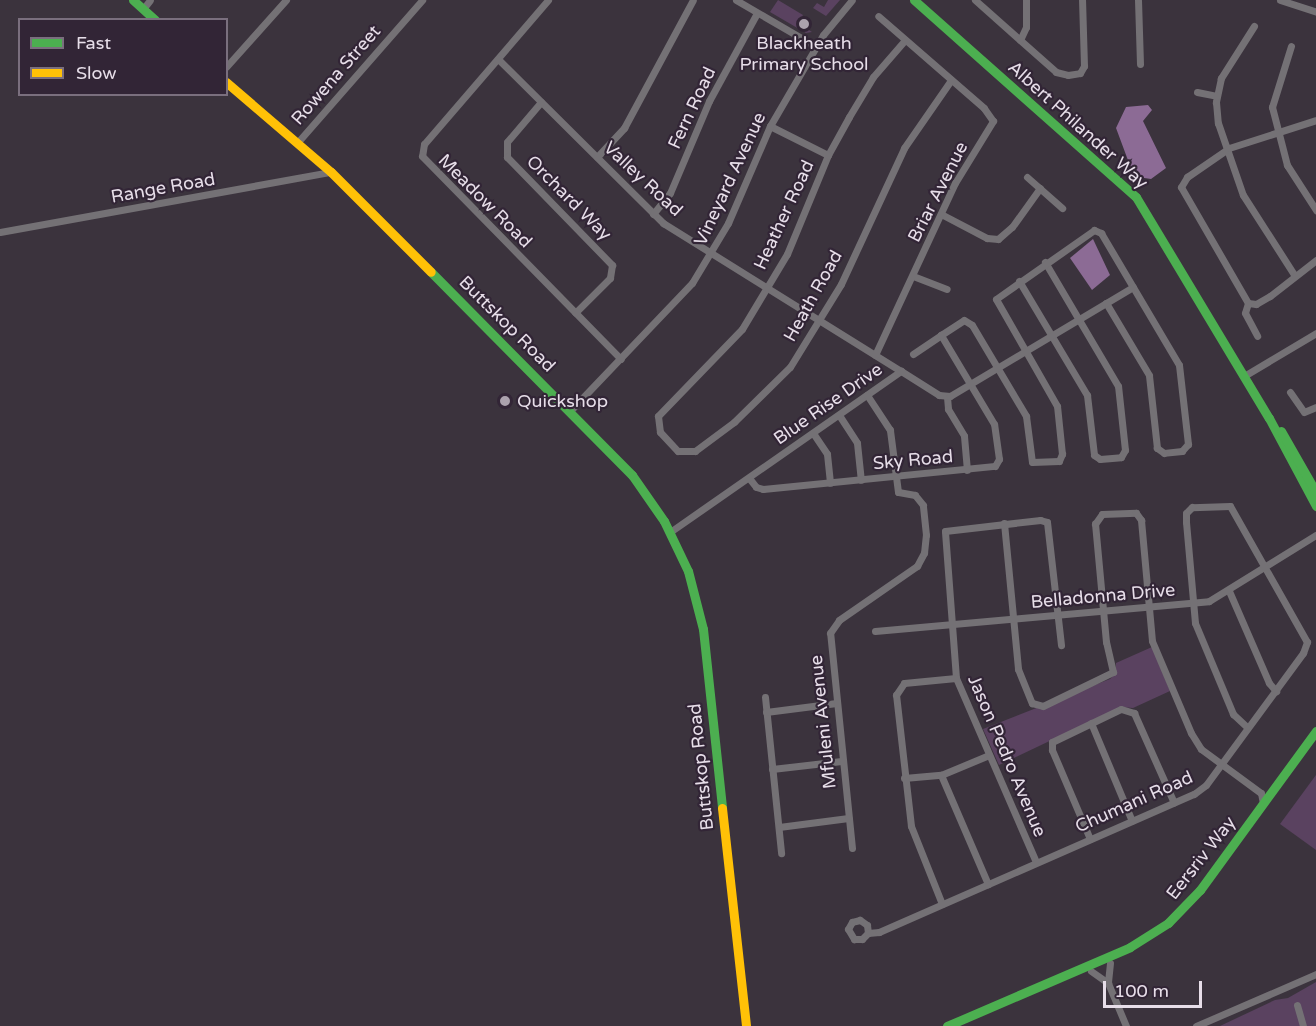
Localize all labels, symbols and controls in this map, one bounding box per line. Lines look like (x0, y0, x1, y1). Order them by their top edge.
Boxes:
marker: Blackheath Primary School (797, 17, 811, 31)
legend (18, 18, 228, 96)
street label: Rowena Street (287, 21, 385, 129)
text: Fast (76, 32, 111, 54)
place label: Blackheath Primary School (739, 33, 869, 76)
street label: Albert Philander Way (1004, 56, 1152, 194)
text: Slow (76, 62, 117, 84)
street label: Fern Road (664, 63, 720, 153)
street label: Vineyard Avenue (690, 109, 770, 249)
street label: Valley Road (599, 137, 687, 221)
street label: Briar Avenue (903, 138, 973, 246)
street label: Meadow Road (434, 150, 536, 252)
street label: Orchard Way (522, 151, 616, 245)
street label: Heather Road (749, 157, 819, 273)
street label: Range Road (109, 168, 217, 208)
street label: Heath Road (779, 247, 847, 345)
street label: Buttskop Road (454, 271, 560, 377)
street label: Blue Rise Drive (769, 359, 887, 449)
place label: Quickshop (517, 390, 608, 412)
marker: Quickshop (498, 394, 512, 408)
street label: Sky Road (872, 446, 954, 474)
street label: Belladonna Drive (1030, 579, 1176, 613)
street label: Mfuleni Avenue (805, 654, 841, 790)
street label: Jason Pedro Avenue (963, 672, 1051, 840)
street label: Buttskop Road (684, 702, 718, 832)
street label: Chumani Road (1072, 766, 1196, 838)
street label: Eersriv Way (1162, 812, 1240, 904)
scale bar (1106, 969, 1205, 1007)
text: 100 m (1114, 980, 1169, 1002)

